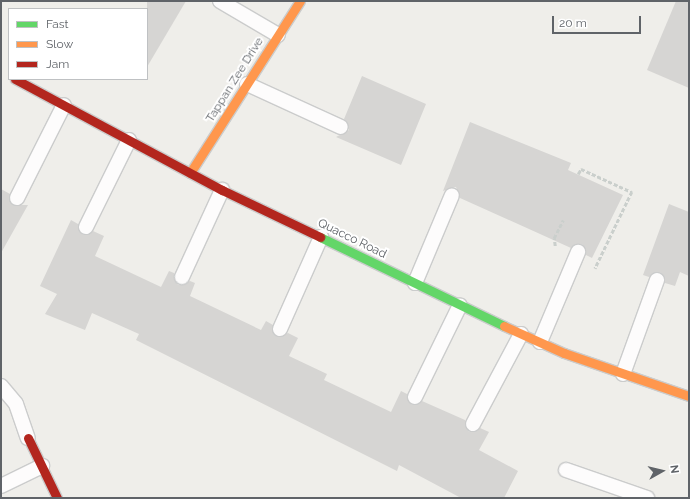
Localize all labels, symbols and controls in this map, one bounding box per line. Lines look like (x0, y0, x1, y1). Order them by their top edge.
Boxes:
legend (8, 8, 148, 80)
scale bar (554, 8, 643, 34)
text: 20 m (559, 16, 587, 30)
text: Fast (46, 17, 69, 31)
street label: Tappan Zee Drive (203, 35, 267, 125)
text: Slow (46, 37, 73, 51)
text: Jam (46, 57, 69, 71)
street label: Quacco Road (315, 216, 389, 262)
north arrow (642, 451, 682, 491)
text: N (667, 464, 681, 474)

